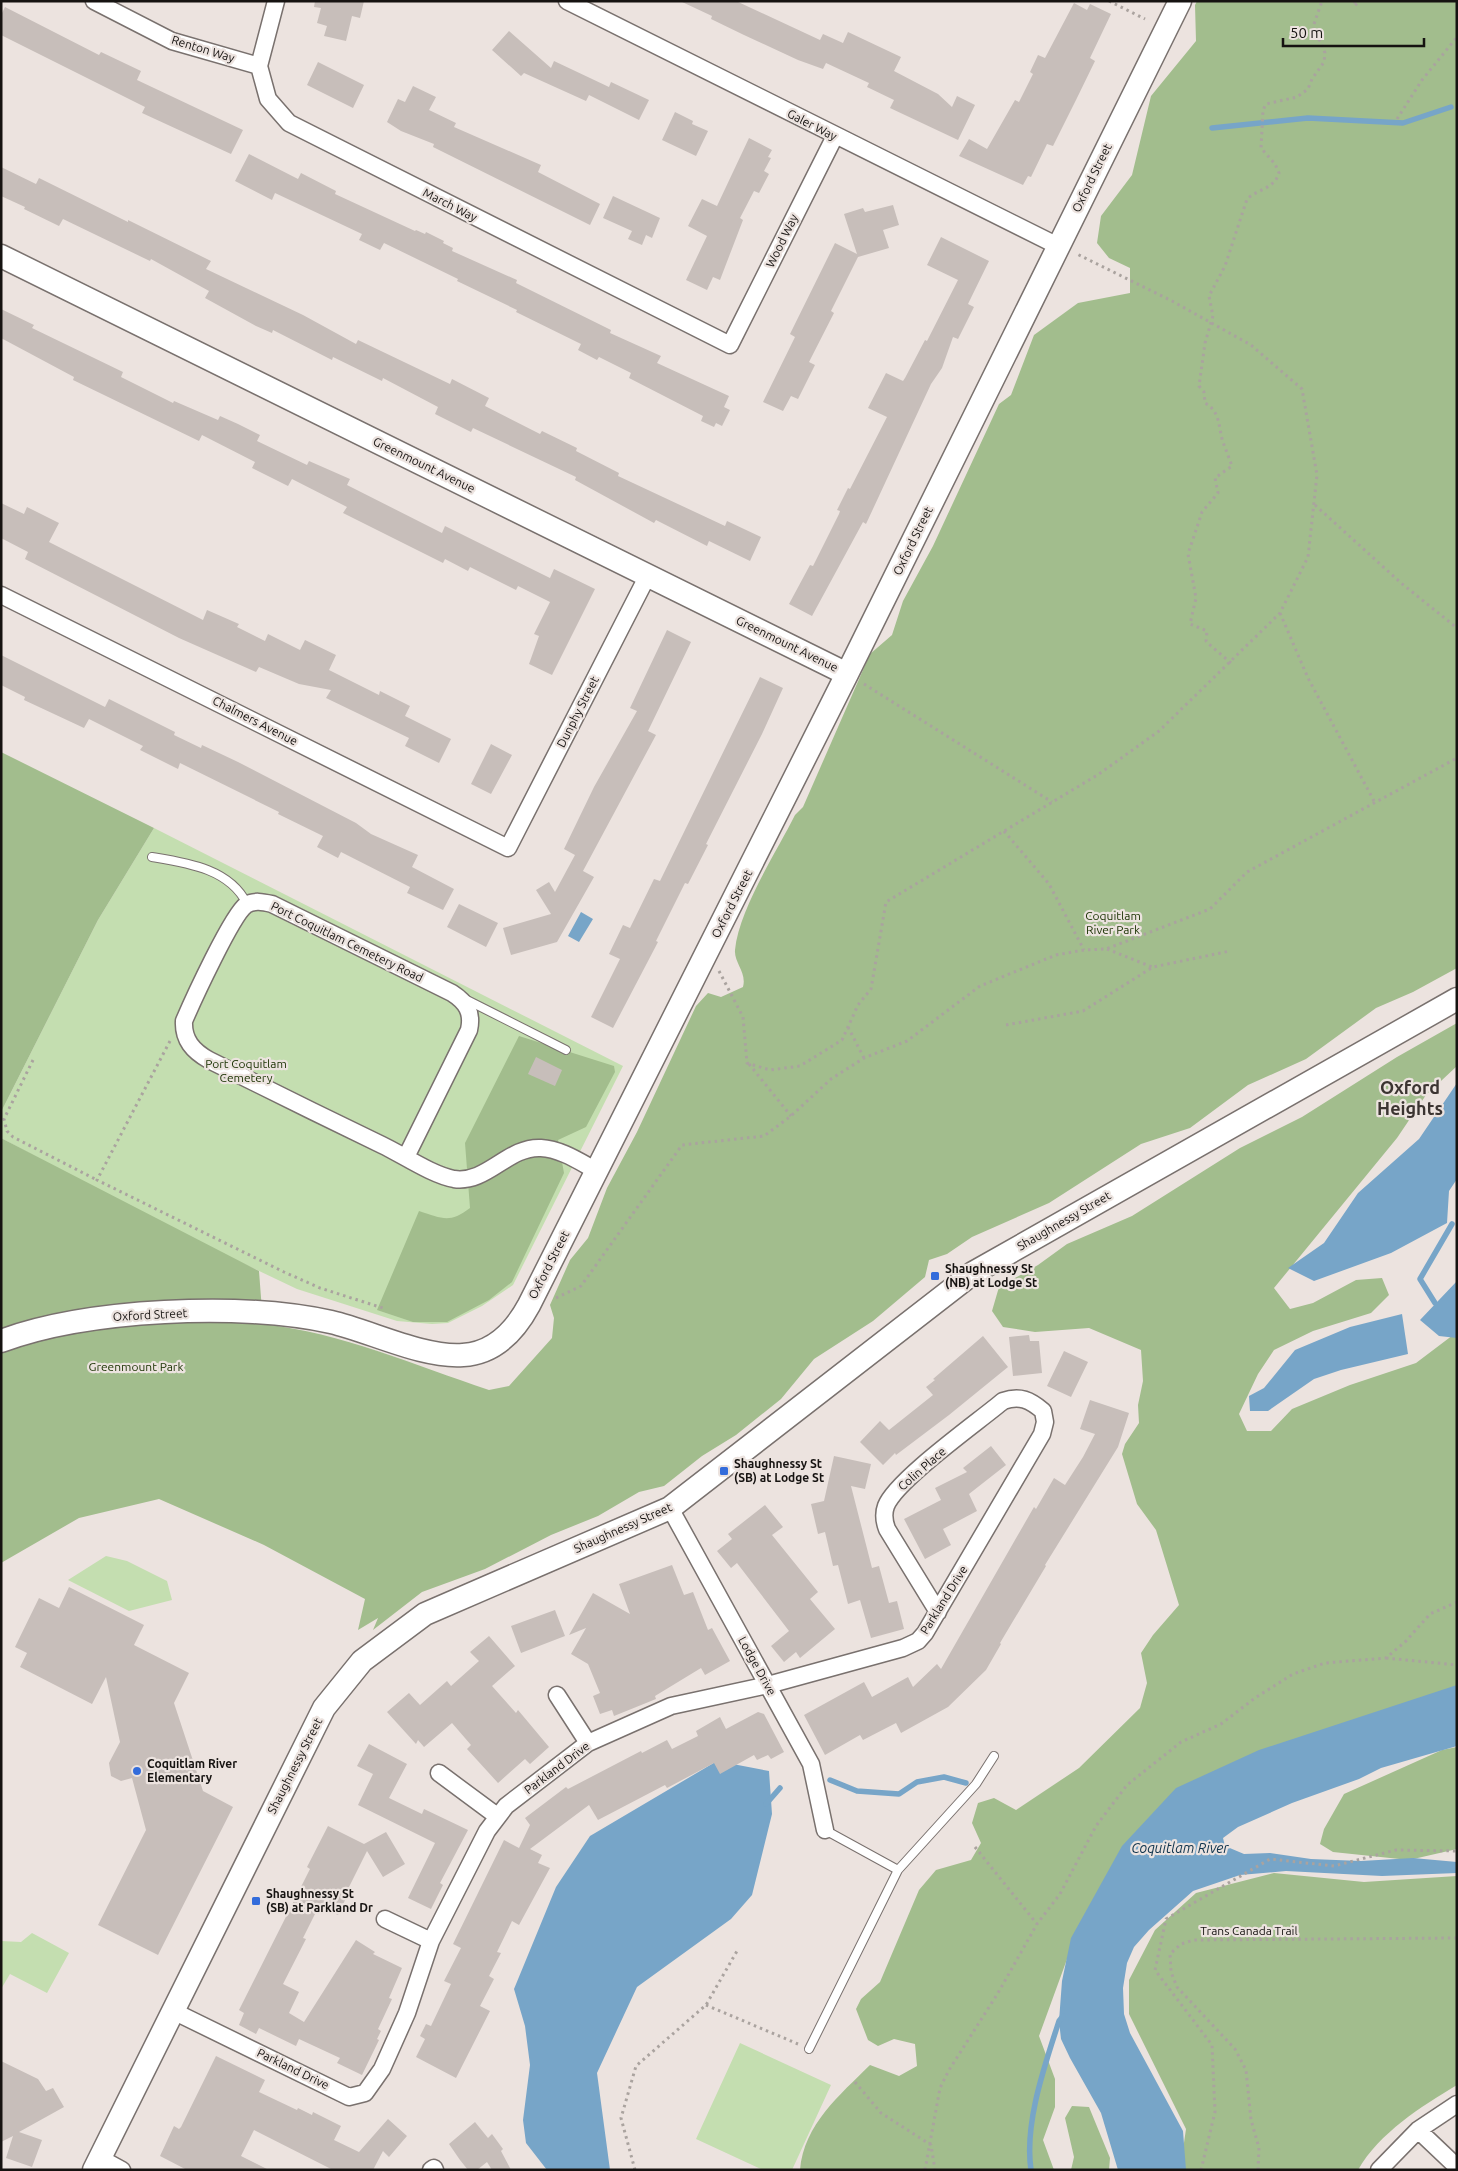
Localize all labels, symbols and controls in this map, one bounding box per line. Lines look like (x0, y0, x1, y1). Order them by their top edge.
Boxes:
scale bar (1283, 15, 1424, 47)
text: 50 m (1290, 24, 1323, 41)
street label: Renton Way (170, 33, 236, 64)
street label: Galer Way (785, 107, 839, 143)
street label: Oxford Street (1069, 141, 1114, 214)
street label: March Way (421, 185, 480, 224)
street label: Wood Way (763, 212, 800, 269)
street label: Greenmount Avenue (371, 434, 477, 495)
street label: Oxford Street (890, 504, 935, 577)
street label: Greenmount Avenue (734, 613, 840, 674)
street label: Dunphy Street (554, 674, 601, 749)
street label: Chalmers Avenue (211, 694, 300, 748)
street label: Oxford Street (709, 867, 754, 940)
street label: Port Coquitlam Cemetery Road (269, 899, 425, 984)
park label: Coquitlam River Park (1085, 909, 1141, 936)
park label: Port Coquitlam Cemetery (205, 1057, 287, 1084)
district label: Oxford Heights (1377, 1077, 1443, 1118)
street label: Shaughnessy Street (1015, 1188, 1113, 1253)
street label: Oxford Street (526, 1228, 571, 1301)
place label: Shaughnessy St (NB) at Lodge St (945, 1262, 1037, 1290)
marker: Shaughnessy St (NB) at Lodge St (929, 1270, 941, 1282)
street label: Oxford Street (112, 1306, 188, 1323)
park label: Greenmount Park (89, 1360, 183, 1373)
street label: Colin Place (895, 1444, 948, 1493)
place label: Shaughnessy St (SB) at Lodge St (734, 1457, 824, 1485)
marker: Shaughnessy St (SB) at Lodge St (718, 1465, 730, 1477)
street label: Shaughnessy Street (572, 1500, 674, 1555)
street label: Parkland Drive (917, 1563, 970, 1636)
street label: Lodge Drive (736, 1634, 779, 1697)
street label: Shaughnessy Street (265, 1715, 324, 1816)
street label: Parkland Drive (522, 1739, 592, 1796)
place label: Coquitlam River Elementary (147, 1757, 237, 1784)
marker: Coquitlam River Elementary (131, 1765, 143, 1777)
water label: Coquitlam River (1131, 1840, 1229, 1856)
place label: Shaughnessy St (SB) at Parkland Dr (266, 1887, 373, 1915)
marker: Shaughnessy St (SB) at Parkland Dr (250, 1895, 262, 1907)
street label: Trans Canada Trail (1200, 1924, 1298, 1937)
street label: Parkland Drive (255, 2046, 331, 2092)

